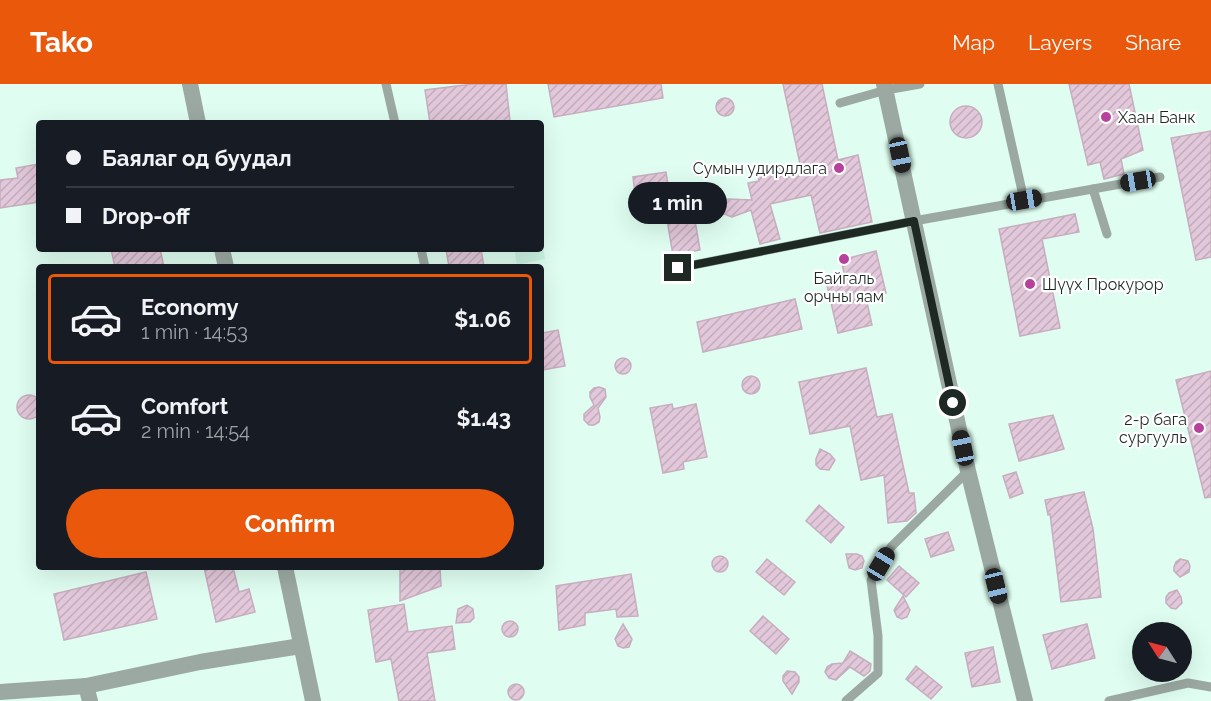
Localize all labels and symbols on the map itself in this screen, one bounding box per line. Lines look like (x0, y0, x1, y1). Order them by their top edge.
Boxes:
place label: Хаан Банк (1118, 108, 1196, 127)
marker: Хаан Банк (1099, 110, 1113, 124)
car (887, 136, 913, 174)
place label: Сумын удирдлага (693, 159, 827, 178)
marker: Сумын удирдлага (832, 161, 846, 175)
car (1119, 169, 1157, 193)
callout: 1 min (628, 181, 728, 223)
car (1005, 188, 1043, 212)
marker: Байгаль орчны яам (837, 252, 851, 266)
route end (664, 254, 691, 281)
place label: Байгаль орчны яам (804, 269, 884, 306)
place label: Шүүх Прокурор (1042, 275, 1164, 294)
marker: Шүүх Прокурор (1023, 277, 1037, 291)
route start (939, 389, 966, 416)
place label: 2-р бага сургууль (1119, 410, 1187, 447)
marker: 2-р бага сургууль (1192, 421, 1206, 435)
car (950, 429, 976, 467)
car (864, 544, 898, 584)
car (983, 566, 1009, 606)
north arrow (1132, 622, 1192, 682)

